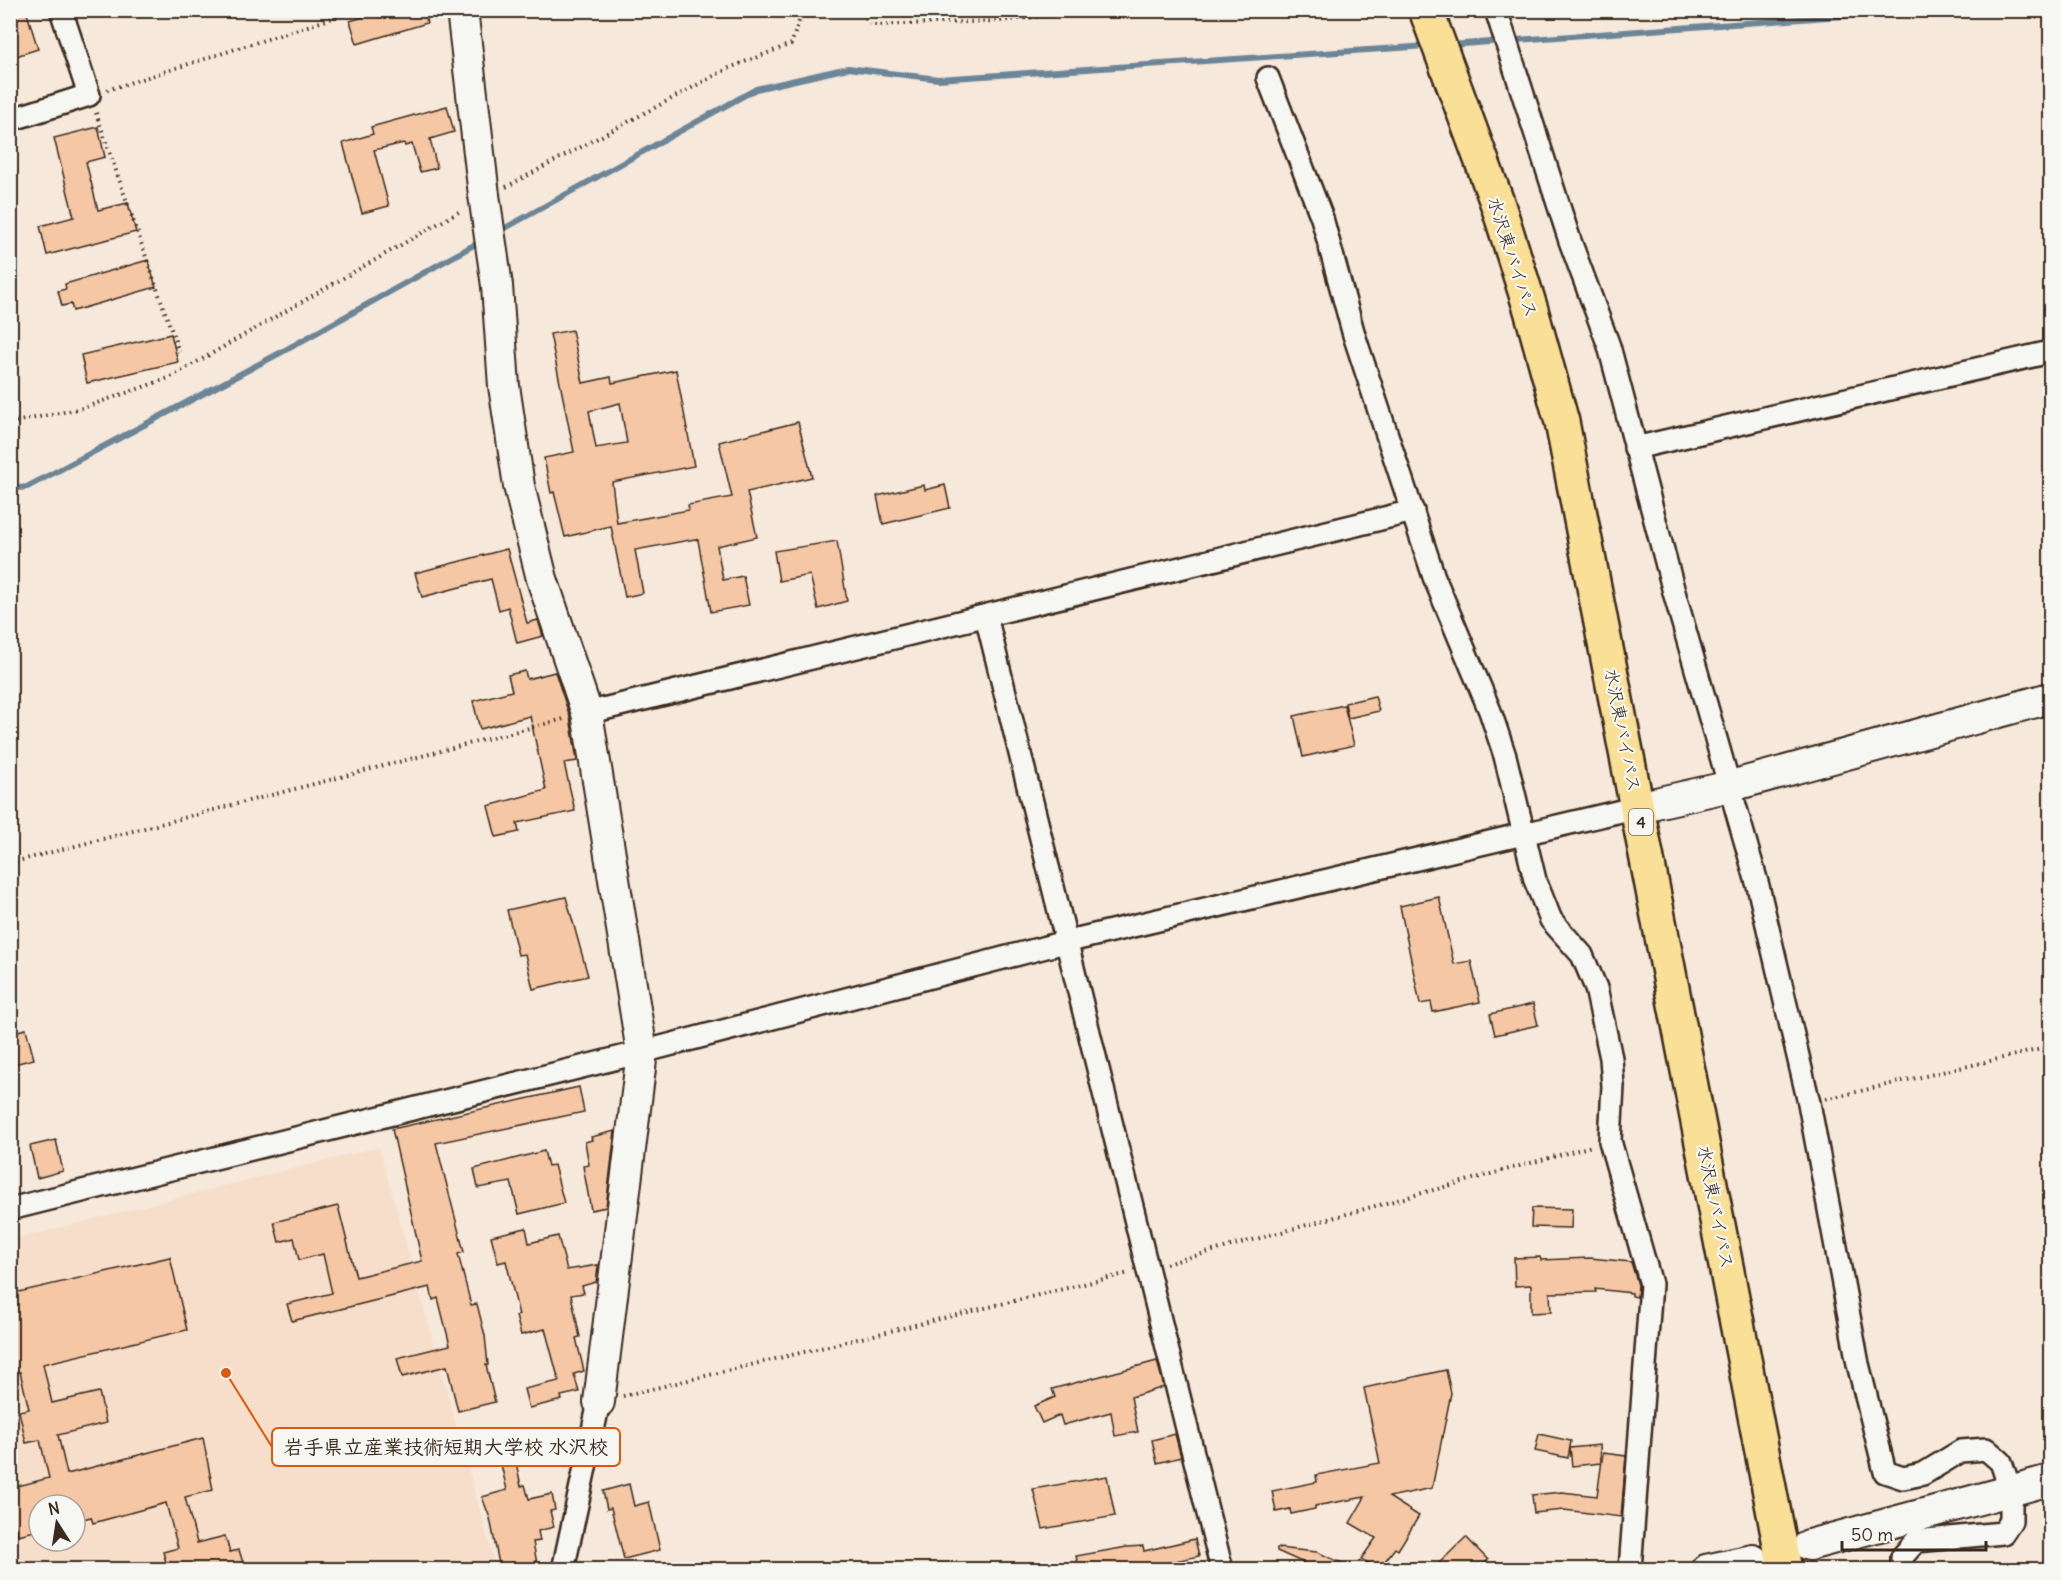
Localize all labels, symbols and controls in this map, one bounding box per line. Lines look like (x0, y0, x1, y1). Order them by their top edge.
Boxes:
street label: 水沢東バイパス (1483, 194, 1543, 320)
street label: 水沢東バイパス (1600, 666, 1646, 794)
road number: 4 (1629, 809, 1653, 835)
street label: 水沢東バイパス (1693, 1143, 1739, 1271)
callout: 岩手県立産業技術短期大学校 水沢校 (272, 1428, 620, 1466)
text: 岩手県立産業技術短期大学校 水沢校 (284, 1434, 608, 1459)
north arrow (27, 1493, 87, 1553)
text: N (46, 1497, 61, 1519)
scale bar (1842, 1514, 1986, 1552)
text: 50 m (1851, 1523, 1893, 1546)

